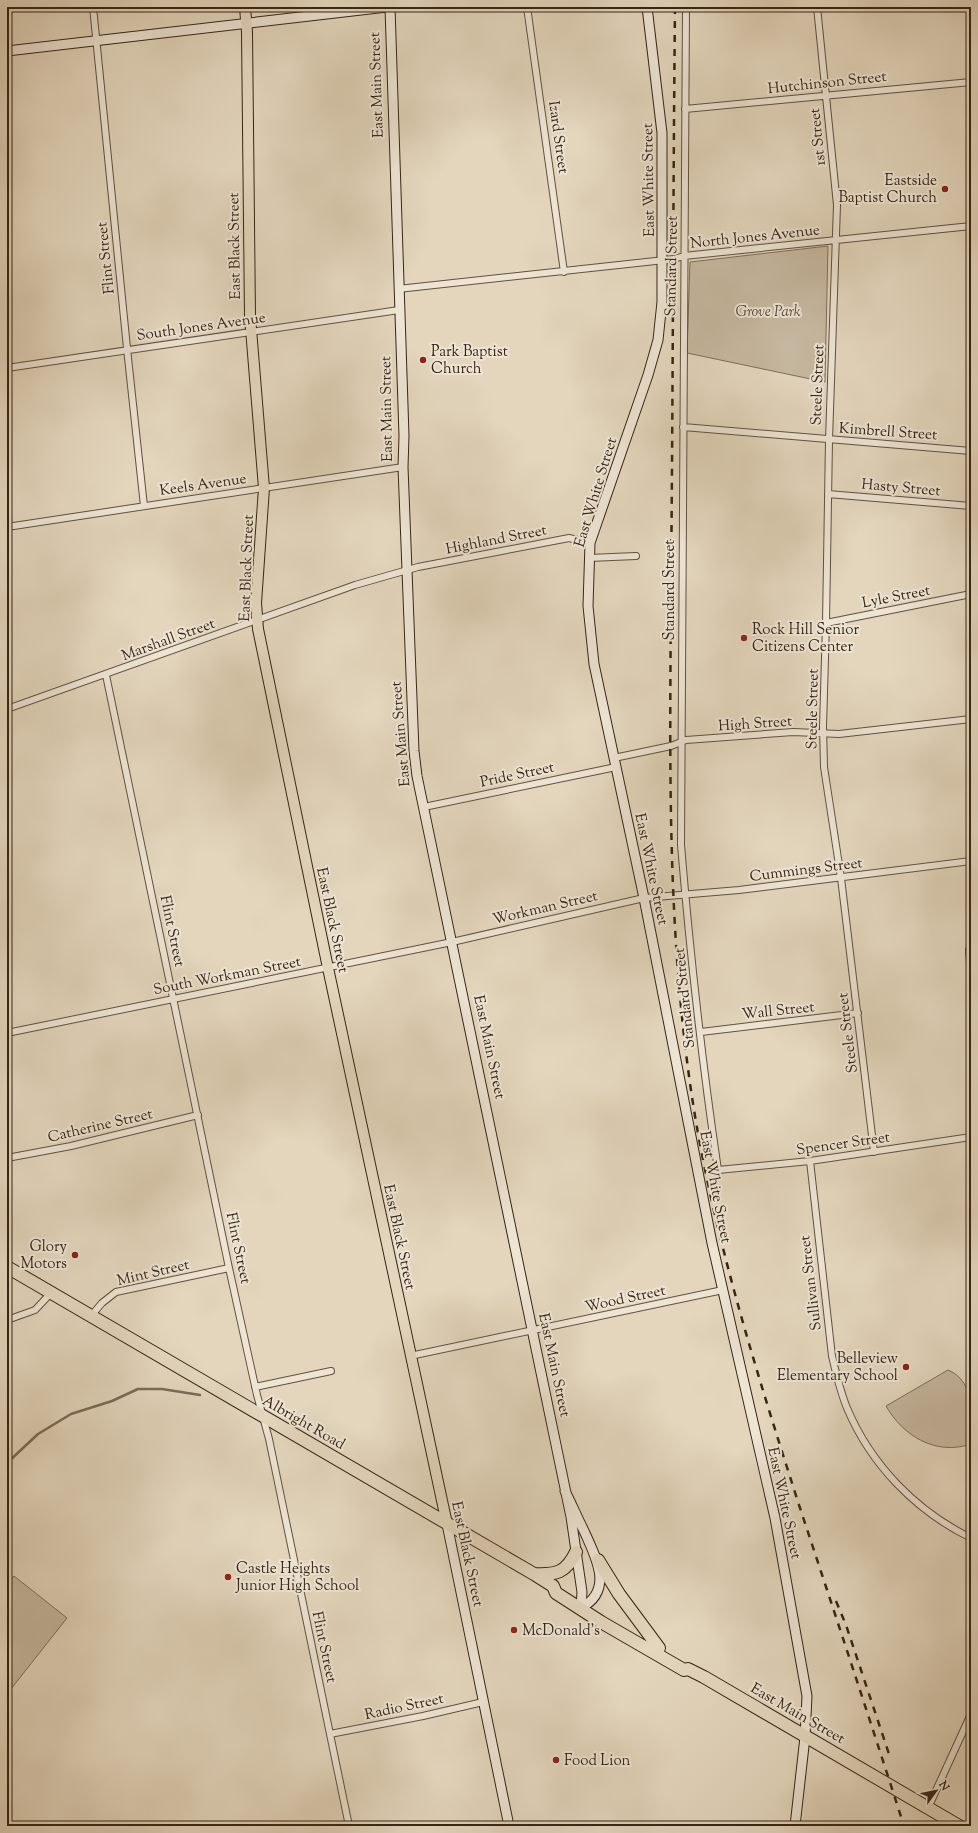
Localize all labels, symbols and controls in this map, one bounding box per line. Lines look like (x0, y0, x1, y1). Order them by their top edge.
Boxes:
street label: East Main Street (365, 32, 390, 138)
street label: Hutchinson Street (767, 67, 888, 100)
street label: Izard Street (542, 99, 573, 175)
street label: 1st Street (805, 107, 832, 167)
street label: East White Street (638, 123, 661, 237)
place label: Eastside Baptist Church (838, 171, 937, 209)
marker: Eastside Baptist Church (940, 184, 950, 194)
street label: East Black Street (224, 192, 247, 300)
street label: Standard Street (661, 215, 684, 317)
street label: North Jones Avenue (689, 220, 821, 255)
street label: Flint Street (92, 221, 121, 295)
park label: Grove Park (735, 302, 801, 323)
street label: South Jones Avenue (135, 308, 267, 347)
place label: Park Baptist Church (431, 342, 508, 380)
street label: Steele Street (807, 344, 830, 426)
marker: Park Baptist Church (418, 355, 428, 365)
street label: East Main Street (376, 356, 399, 462)
street label: Kimbrell Street (838, 419, 938, 446)
street label: East White Street (570, 435, 623, 550)
street label: Keels Avenue (158, 469, 248, 502)
street label: Hasty Street (861, 475, 941, 502)
street label: East Black Street (235, 514, 260, 622)
street label: Highland Street (444, 520, 549, 561)
street label: Standard Street (660, 540, 681, 640)
street label: Lyle Street (860, 581, 932, 614)
street label: Marshall Street (119, 614, 218, 667)
place label: Rock Hill Senior Citizens Center (752, 620, 859, 658)
marker: Rock Hill Senior Citizens Center (739, 633, 749, 643)
street label: Steele Street (802, 668, 825, 750)
street label: East Main Street (386, 680, 417, 788)
street label: High Street (717, 711, 793, 738)
street label: Pride Street (478, 757, 556, 794)
street label: East White Street (628, 811, 673, 927)
street label: Cummings Street (749, 853, 864, 888)
street label: East Black Street (310, 866, 353, 975)
street label: Workman Street (491, 886, 600, 931)
street label: Flint Street (154, 894, 189, 969)
street label: Standard Street (670, 947, 701, 1049)
street label: South Workman Street (152, 952, 303, 1001)
street label: Steele Street (833, 991, 864, 1074)
street label: East Main Street (467, 993, 510, 1101)
street label: Wall Street (741, 997, 816, 1026)
street label: Catherine Street (46, 1104, 155, 1149)
street label: Spencer Street (795, 1128, 891, 1161)
street label: East White Street (693, 1129, 736, 1245)
street label: East Black Street (377, 1183, 420, 1292)
street label: Flint Street (220, 1211, 255, 1286)
street label: Sullivan Street (795, 1234, 828, 1332)
place label: Glory Motors (20, 1237, 68, 1275)
marker: Glory Motors (70, 1250, 80, 1260)
street label: Mint Street (115, 1255, 192, 1292)
street label: Wood Street (583, 1281, 668, 1318)
street label: East Main Street (532, 1311, 575, 1419)
place label: Belleview Elementary School (777, 1349, 898, 1387)
marker: Belleview Elementary School (901, 1362, 911, 1372)
street label: Albright Road (258, 1391, 349, 1456)
street label: East White Street (761, 1445, 806, 1561)
street label: East Black Street (445, 1500, 488, 1609)
place label: Castle Heights Junior High School (235, 1559, 359, 1597)
marker: Castle Heights Junior High School (223, 1572, 233, 1582)
street label: Flint Street (306, 1610, 341, 1685)
place label: McDonald's (522, 1621, 600, 1642)
marker: McDonald's (509, 1625, 519, 1635)
street label: East Main Street (746, 1679, 848, 1750)
street label: Radio Street (363, 1689, 446, 1726)
place label: Food Lion (564, 1751, 631, 1772)
marker: Food Lion (551, 1755, 561, 1765)
north arrow (916, 1771, 956, 1811)
text: N (934, 1777, 953, 1794)

